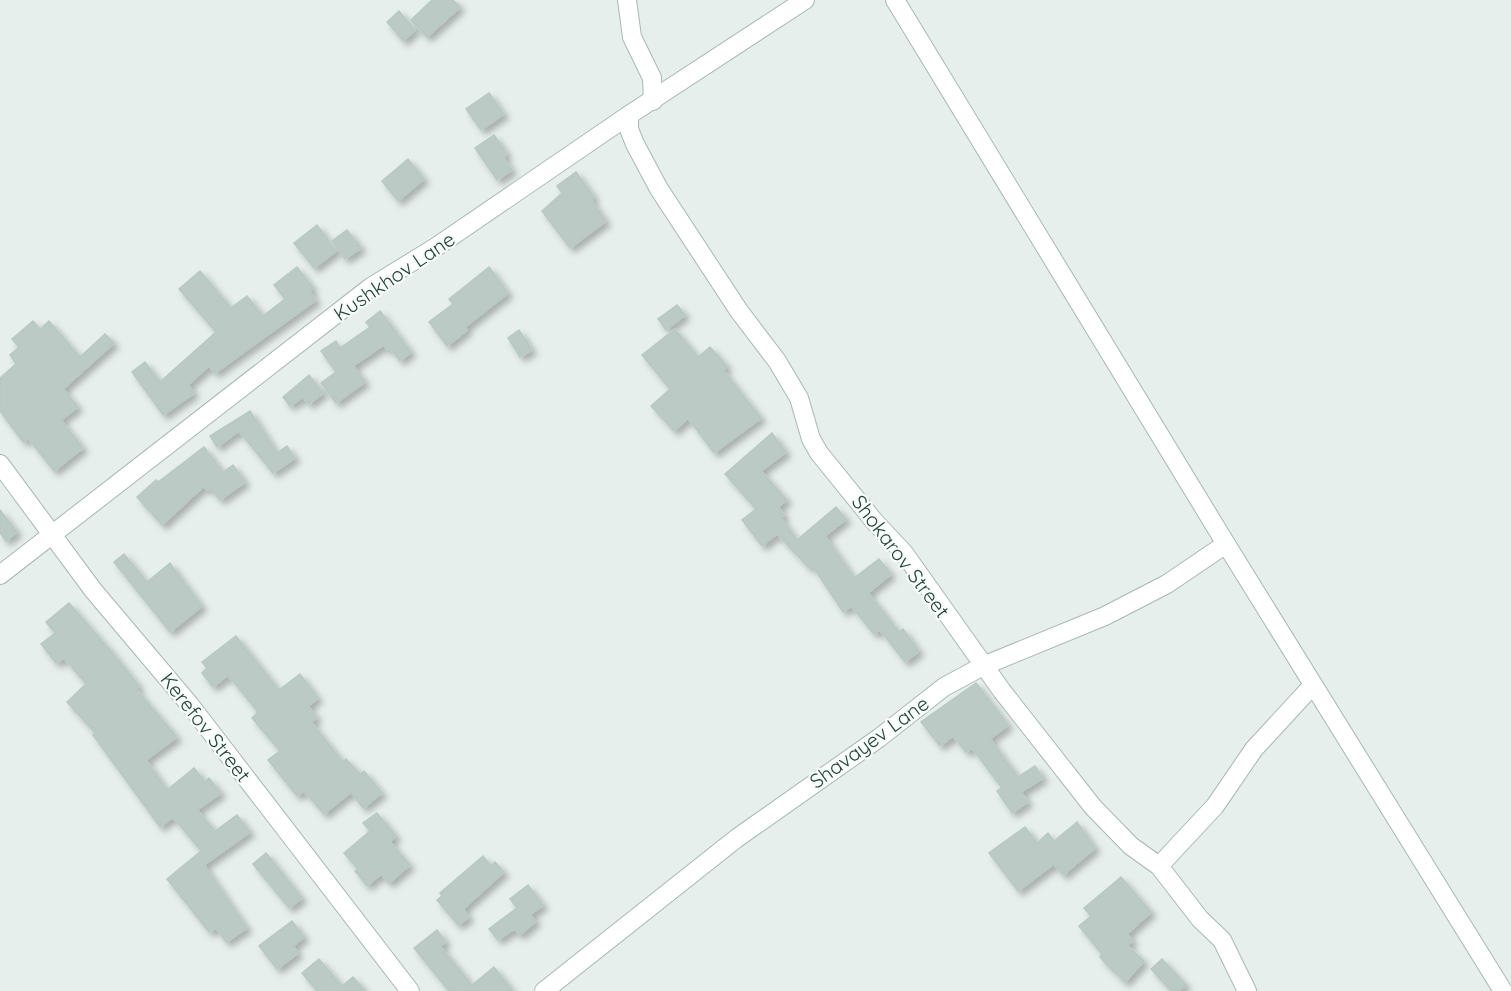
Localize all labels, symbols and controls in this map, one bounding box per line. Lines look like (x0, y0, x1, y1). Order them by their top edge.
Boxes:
street label: Kushkhov Lane (329, 226, 459, 326)
street label: Shokarov Street (847, 490, 955, 623)
street label: Kerefov Street (155, 667, 257, 787)
street label: Shavayev Lane (805, 690, 933, 794)

